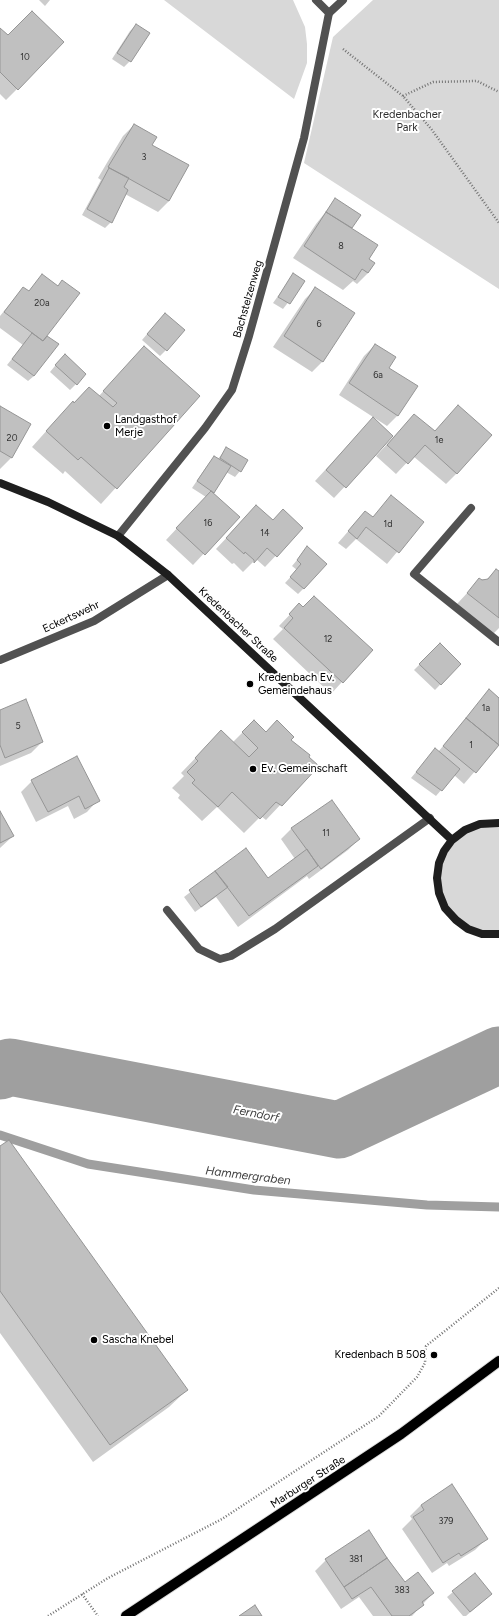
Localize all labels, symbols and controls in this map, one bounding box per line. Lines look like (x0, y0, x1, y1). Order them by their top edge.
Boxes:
house number: 10 (20, 52, 30, 62)
park label: Kredenbacher Park (373, 108, 441, 134)
house number: 3 (142, 152, 146, 162)
house number: 8 (338, 241, 344, 251)
street label: Bachstelzenweg (231, 258, 265, 340)
house number: 20a (34, 298, 50, 308)
house number: 6 (316, 319, 322, 329)
house number: 6a (373, 370, 383, 380)
place label: Landgasthof Merje (115, 413, 177, 439)
marker: Landgasthof Merje (102, 421, 112, 431)
house number: 20 (7, 433, 17, 443)
house number: 1e (435, 435, 443, 445)
house number: 16 (204, 518, 212, 528)
house number: 1d (384, 519, 392, 529)
house number: 14 (260, 528, 270, 538)
street label: Kredenbacher Straße (195, 585, 281, 665)
street label: Eckertswehr (41, 598, 101, 636)
house number: 12 (324, 634, 332, 644)
place label: Kredenbach Ev. Gemeindehaus (258, 671, 334, 697)
marker: Kredenbach Ev. Gemeindehaus (245, 679, 255, 689)
house number: 1a (482, 703, 490, 713)
house number: 5 (15, 721, 21, 731)
house number: 1 (469, 740, 473, 750)
place label: Ev. Gemeinschaft (261, 762, 348, 776)
marker: Ev. Gemeinschaft (248, 764, 258, 774)
house number: 11 (322, 828, 330, 838)
water label: Ferndorf (232, 1103, 280, 1125)
water label: Hammergraben (205, 1164, 291, 1188)
place label: Sascha Knebel (102, 1333, 174, 1347)
marker: Sascha Knebel (89, 1335, 99, 1345)
place label: Kredenbach B 508 (335, 1348, 426, 1362)
marker: Kredenbach B 508 (429, 1350, 439, 1360)
street label: Marburger Straße (268, 1453, 348, 1511)
house number: 379 (439, 1516, 453, 1526)
house number: 381 (349, 1554, 363, 1564)
house number: 383 (394, 1585, 410, 1595)

